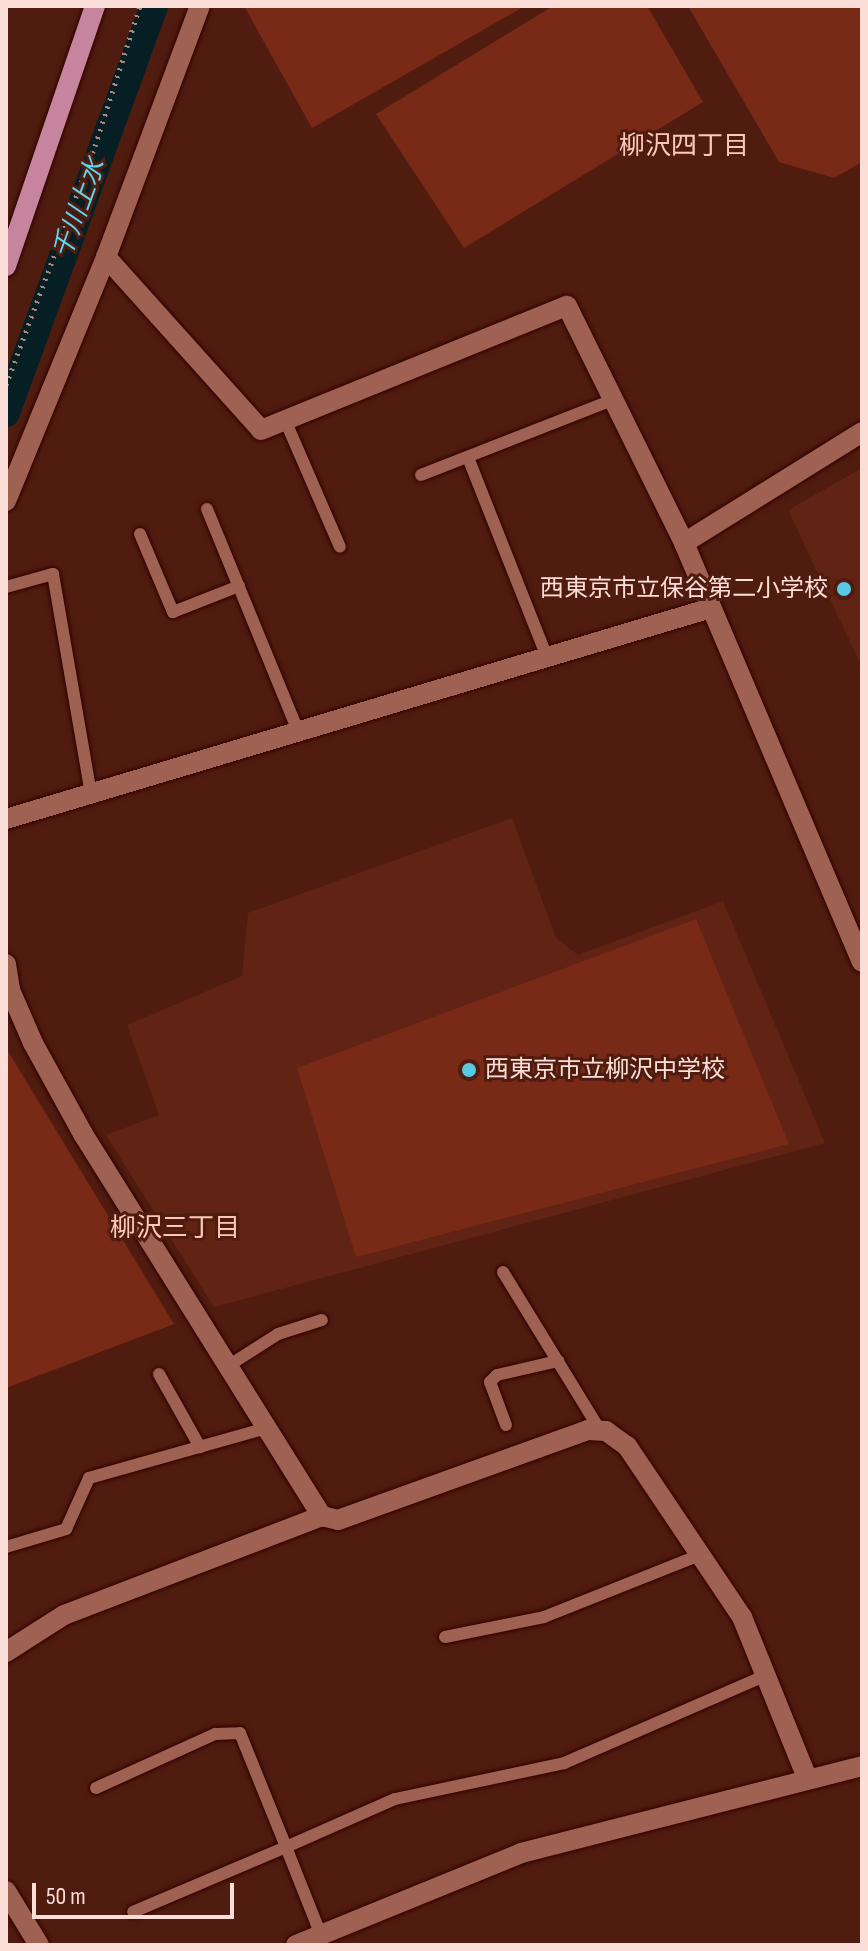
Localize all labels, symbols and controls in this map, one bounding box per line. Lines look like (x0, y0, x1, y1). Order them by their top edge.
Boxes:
district label: 柳沢四丁目 (619, 131, 749, 163)
water label: 千川上水 (48, 155, 112, 263)
place label: 西東京市立保谷第二小学校 (540, 575, 828, 603)
marker: 西東京市立保谷第二小学校 (835, 580, 853, 598)
place label: 西東京市立柳沢中学校 (485, 1056, 725, 1084)
marker: 西東京市立柳沢中学校 (460, 1061, 478, 1079)
district label: 柳沢三丁目 (110, 1213, 240, 1245)
scale bar (36, 1867, 238, 1917)
text: 50 m (46, 1882, 86, 1911)

